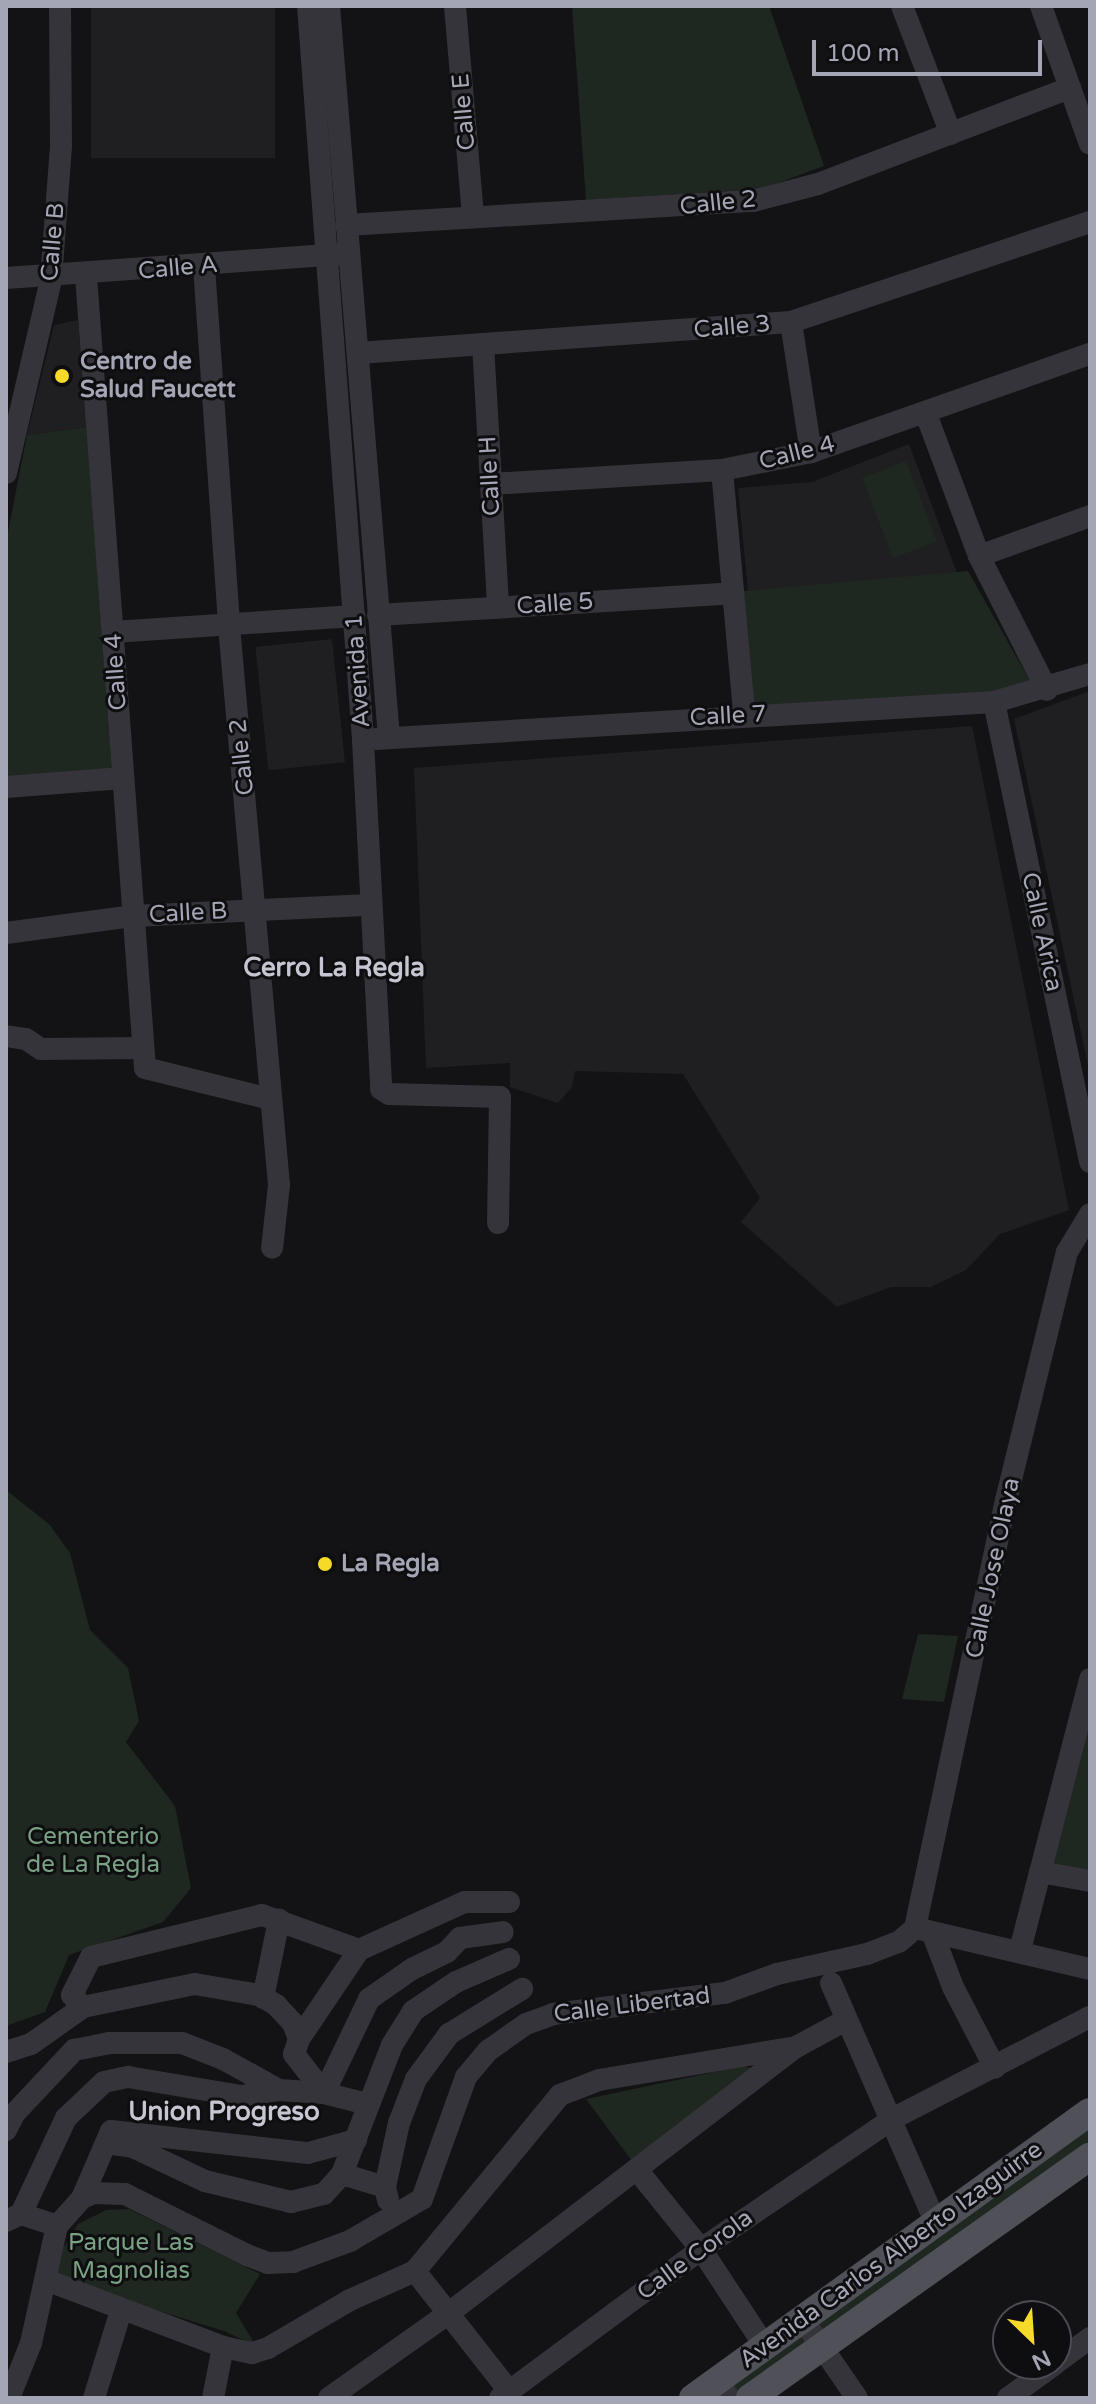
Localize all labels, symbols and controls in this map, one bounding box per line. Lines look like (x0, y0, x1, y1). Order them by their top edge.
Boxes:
scale bar (816, 24, 1046, 74)
text: 100 m (826, 39, 900, 68)
street label: Calle E (446, 72, 482, 152)
street label: Calle 2 (678, 185, 758, 221)
street label: Calle B (35, 202, 71, 282)
street label: Calle A (137, 250, 219, 286)
street label: Calle 3 (692, 309, 772, 345)
place label: Centro de Salud Faucett (80, 348, 236, 404)
marker: Centro de Salud Faucett (51, 365, 73, 387)
street label: Calle 4 (756, 430, 838, 476)
street label: Calle H (474, 435, 506, 517)
street label: Calle 5 (516, 587, 594, 621)
street label: Avenida 1 (340, 613, 376, 729)
street label: Calle 4 (99, 633, 133, 711)
street label: Calle 7 (689, 700, 767, 732)
street label: Calle 2 (224, 717, 260, 797)
street label: Calle Arica (1015, 870, 1069, 994)
street label: Calle B (148, 897, 228, 929)
district label: Cerro La Regla (243, 952, 425, 984)
street label: Calle Jose Olaya (960, 1475, 1026, 1661)
place label: La Regla (341, 1550, 440, 1578)
marker: La Regla (316, 1555, 334, 1573)
park label: Cementerio de La Regla (26, 1823, 160, 1879)
street label: Calle Libertad (552, 1981, 712, 2029)
district label: Union Progreso (128, 2096, 320, 2128)
street label: Avenida Carlos Alberto Izaguirre (734, 2135, 1048, 2375)
street label: Calle Corola (632, 2203, 758, 2307)
park label: Parque Las Magnolias (68, 2229, 194, 2285)
north arrow (992, 2300, 1072, 2380)
text: N (1028, 2344, 1055, 2375)

